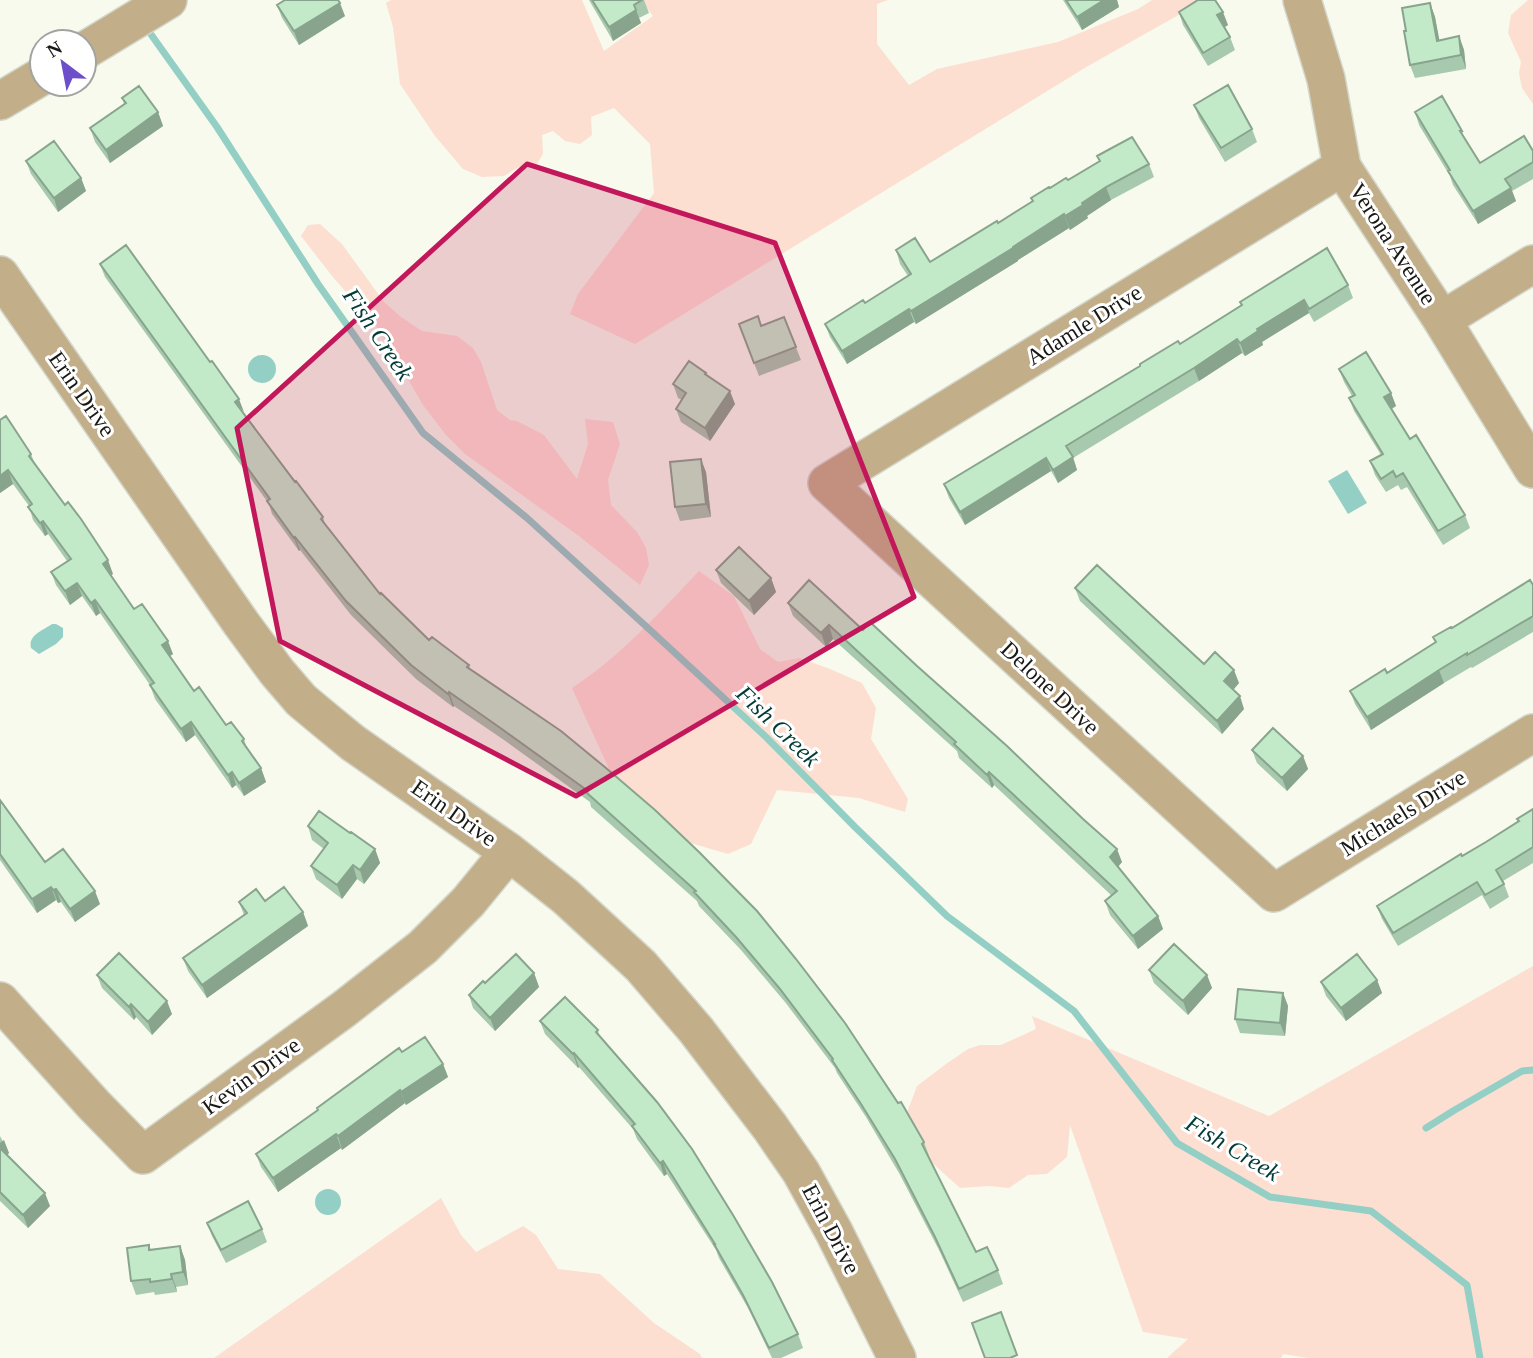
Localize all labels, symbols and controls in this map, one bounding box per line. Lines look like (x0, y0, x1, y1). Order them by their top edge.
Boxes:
north arrow (28, 28, 98, 98)
text: N (43, 36, 66, 62)
street label: Verona Avenue (1345, 179, 1441, 309)
street label: Adamle Drive (1022, 280, 1146, 370)
water label: Fish Creek (337, 282, 418, 385)
street label: Erin Drive (44, 347, 120, 441)
street label: Delone Drive (996, 636, 1104, 740)
water label: Fish Creek (730, 679, 825, 772)
street label: Michaels Drive (1336, 765, 1470, 861)
street label: Erin Drive (407, 775, 501, 851)
street label: Kevin Drive (197, 1032, 305, 1120)
water label: Fish Creek (1180, 1109, 1285, 1186)
street label: Erin Drive (797, 1180, 865, 1278)

